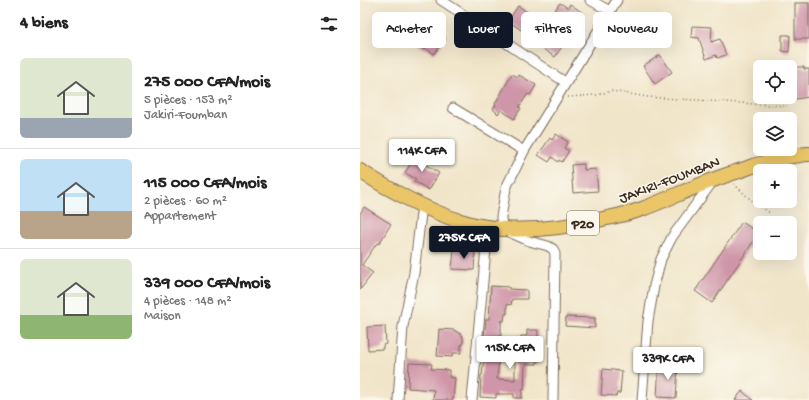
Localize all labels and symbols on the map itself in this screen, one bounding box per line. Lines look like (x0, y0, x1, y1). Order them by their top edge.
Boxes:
pin: 114K CFA (381, 139, 463, 173)
street label: JAKIRI-FOUMBAN (617, 153, 723, 208)
road number: P20 (567, 211, 599, 235)
pin: 275K CFA (423, 226, 505, 260)
pin: 115K CFA (469, 336, 551, 370)
pin: 339K CFA (627, 347, 709, 381)

